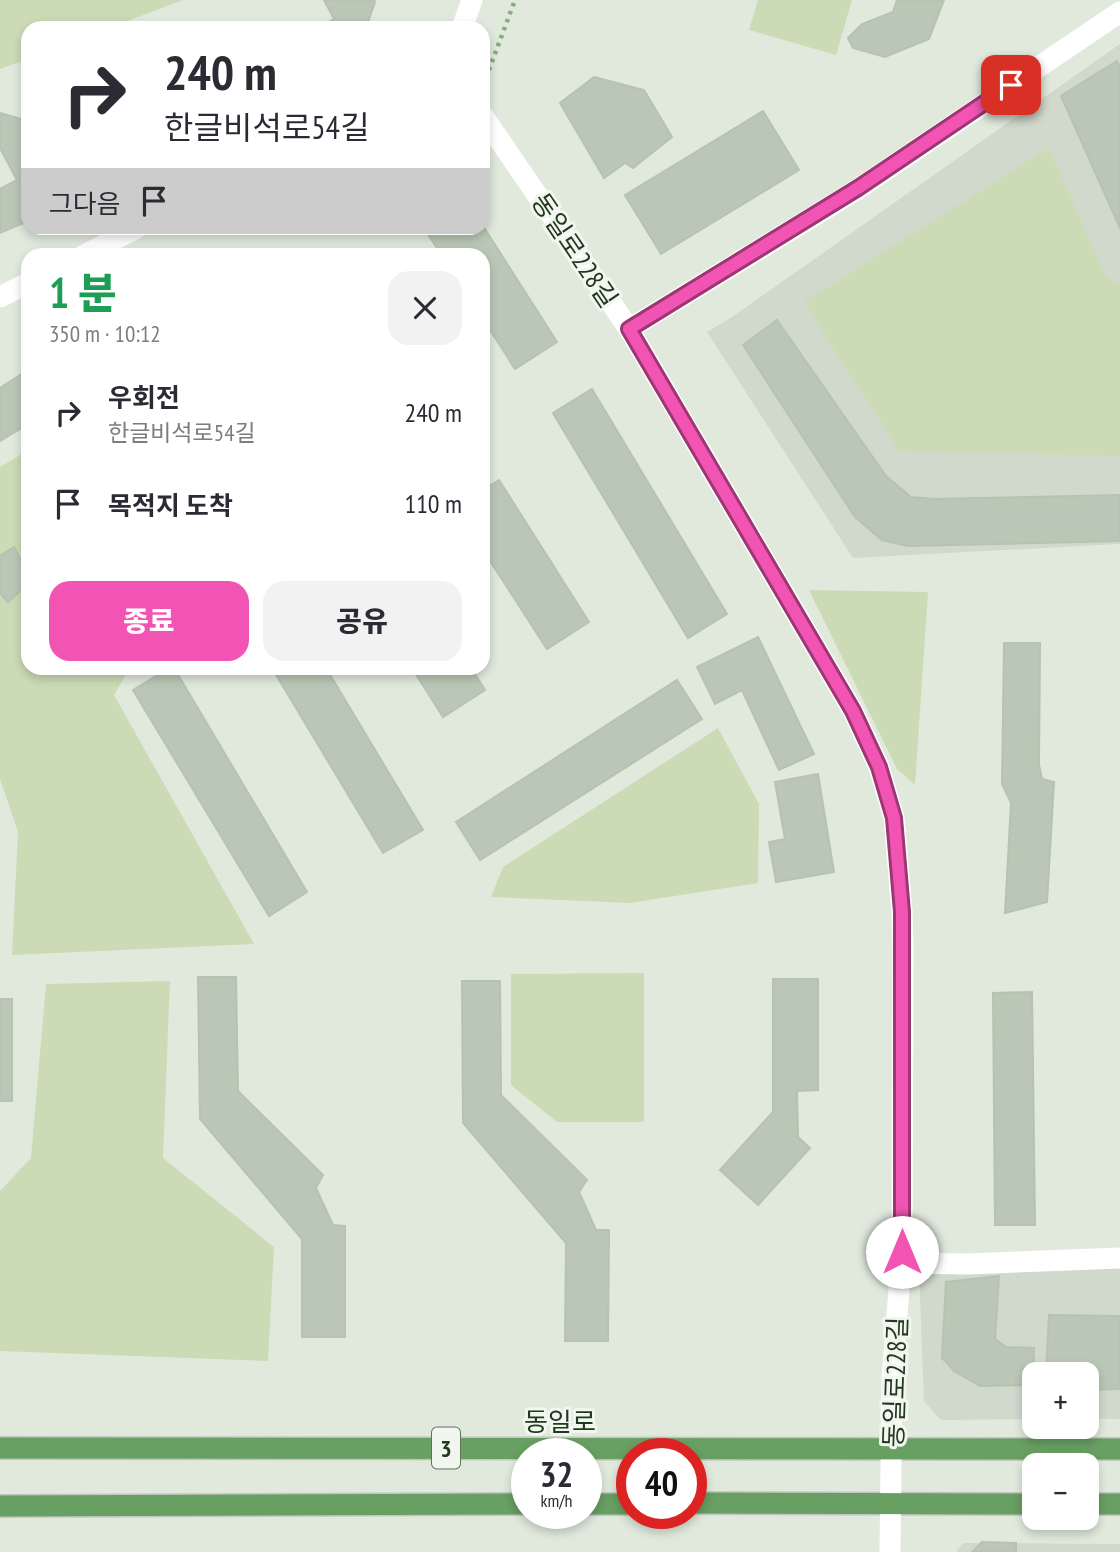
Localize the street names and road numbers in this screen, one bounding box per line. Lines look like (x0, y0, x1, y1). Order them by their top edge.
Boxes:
street label: 동일로228길 (525, 187, 625, 313)
street label: 동일로228길 (876, 1316, 914, 1448)
street label: 동일로 (524, 1405, 596, 1438)
road number: 3 (432, 1428, 460, 1468)

